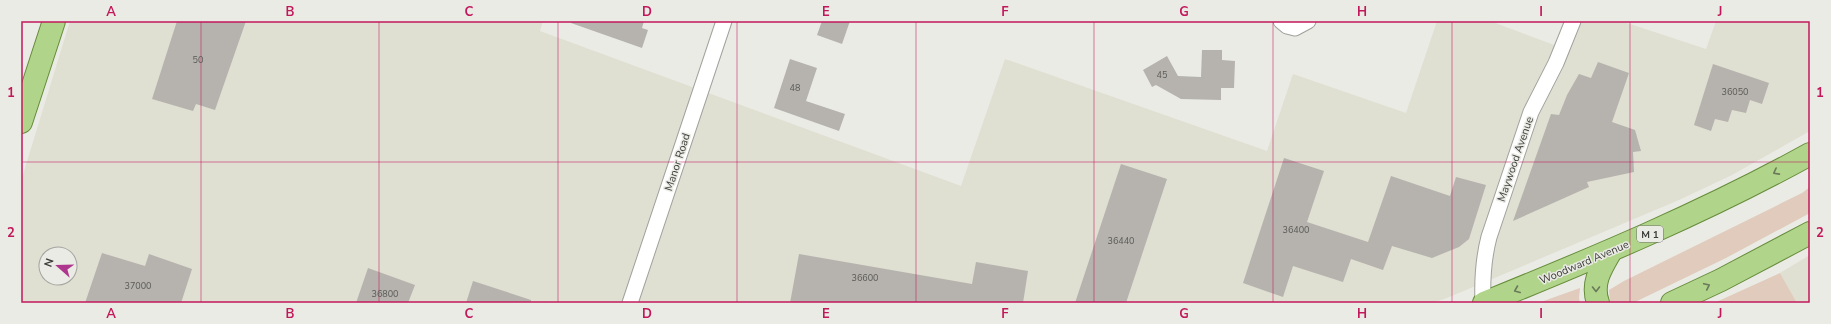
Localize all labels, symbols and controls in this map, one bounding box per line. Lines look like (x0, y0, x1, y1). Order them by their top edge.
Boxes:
text: A (106, 3, 116, 21)
text: B (286, 3, 295, 21)
text: C (465, 3, 474, 21)
text: D (642, 3, 652, 21)
text: E (822, 3, 830, 21)
text: F (1001, 3, 1009, 21)
text: G (1179, 3, 1189, 21)
text: H (1357, 3, 1367, 21)
text: I (1539, 3, 1543, 21)
text: J (1717, 3, 1722, 21)
house number: 50 (193, 54, 203, 66)
house number: 45 (1157, 69, 1167, 81)
house number: 48 (790, 82, 800, 94)
text: 1 (7, 84, 15, 102)
text: 1 (1816, 84, 1824, 102)
house number: 36050 (1721, 86, 1749, 98)
street label: Maywood Avenue (1494, 114, 1537, 204)
street label: Manor Road (661, 131, 694, 193)
one-way arrow (1773, 168, 1780, 175)
text: 2 (7, 224, 15, 242)
house number: 36400 (1282, 224, 1310, 236)
text: 2 (1816, 224, 1824, 242)
road number: M 1 (1637, 226, 1663, 242)
house number: 36440 (1107, 235, 1135, 247)
street label: Woodward Avenue (1537, 237, 1631, 288)
north arrow (38, 246, 78, 286)
text: N (41, 256, 58, 269)
house number: 36600 (851, 272, 879, 284)
house number: 37000 (124, 280, 152, 292)
one-way arrow (1703, 283, 1710, 291)
one-way arrow (1514, 285, 1521, 293)
one-way arrow (1592, 286, 1600, 292)
house number: 36800 (371, 288, 399, 300)
text: A (106, 305, 116, 323)
text: B (286, 305, 295, 323)
text: C (465, 305, 474, 323)
text: D (642, 305, 652, 323)
text: E (822, 305, 830, 323)
text: F (1001, 305, 1009, 323)
text: G (1179, 305, 1189, 323)
text: H (1357, 305, 1367, 323)
text: I (1539, 305, 1543, 323)
text: J (1717, 305, 1722, 323)

